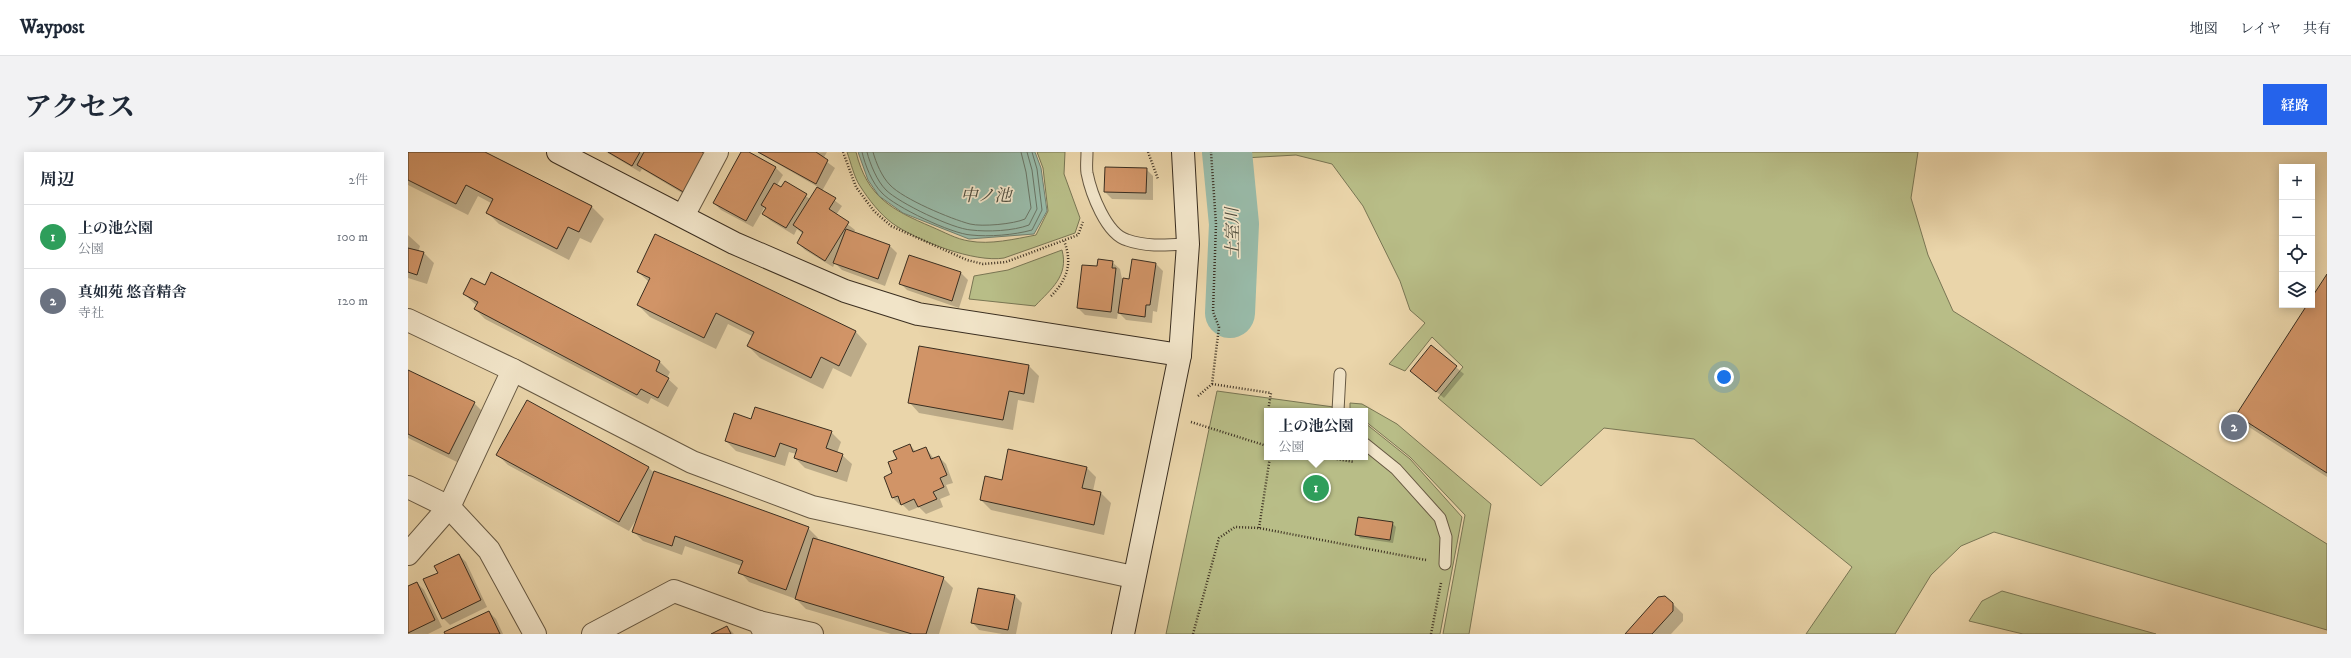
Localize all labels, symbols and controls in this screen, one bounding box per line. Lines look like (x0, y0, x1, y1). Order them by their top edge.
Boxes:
text: Waypost (20, 16, 84, 39)
text: 地図 (2190, 20, 2218, 38)
text: レイヤ (2240, 20, 2281, 38)
text: 共有 (2303, 20, 2331, 38)
button: 経路 (2263, 84, 2327, 125)
text: アクセス (24, 90, 135, 125)
map controls (2279, 164, 2315, 308)
button: + (2279, 164, 2315, 200)
text: 周辺 (40, 169, 74, 191)
text: 2件 (349, 172, 368, 188)
water label: 中ノ池 (961, 185, 1013, 207)
button: − (2279, 200, 2315, 236)
water label: 土室川 (1222, 205, 1244, 259)
text: 上の池公園 (78, 219, 153, 238)
text: 1 (51, 229, 55, 245)
text: 100 m (337, 229, 368, 245)
button: locate (2279, 236, 2315, 272)
text: 公園 (78, 241, 104, 257)
button: layers (2279, 272, 2315, 308)
text: 真如苑 悠音精舎 (78, 283, 186, 302)
text: 2 (50, 293, 56, 309)
text: 120 m (337, 293, 368, 309)
text: 寺社 (78, 305, 104, 321)
your location (1714, 367, 1734, 387)
popup (1264, 408, 1368, 460)
pin: 2 (2221, 412, 2247, 442)
text: 上の池公園 (1278, 417, 1354, 436)
text: 公園 (1278, 439, 1305, 455)
pin: 1 (1303, 473, 1329, 503)

